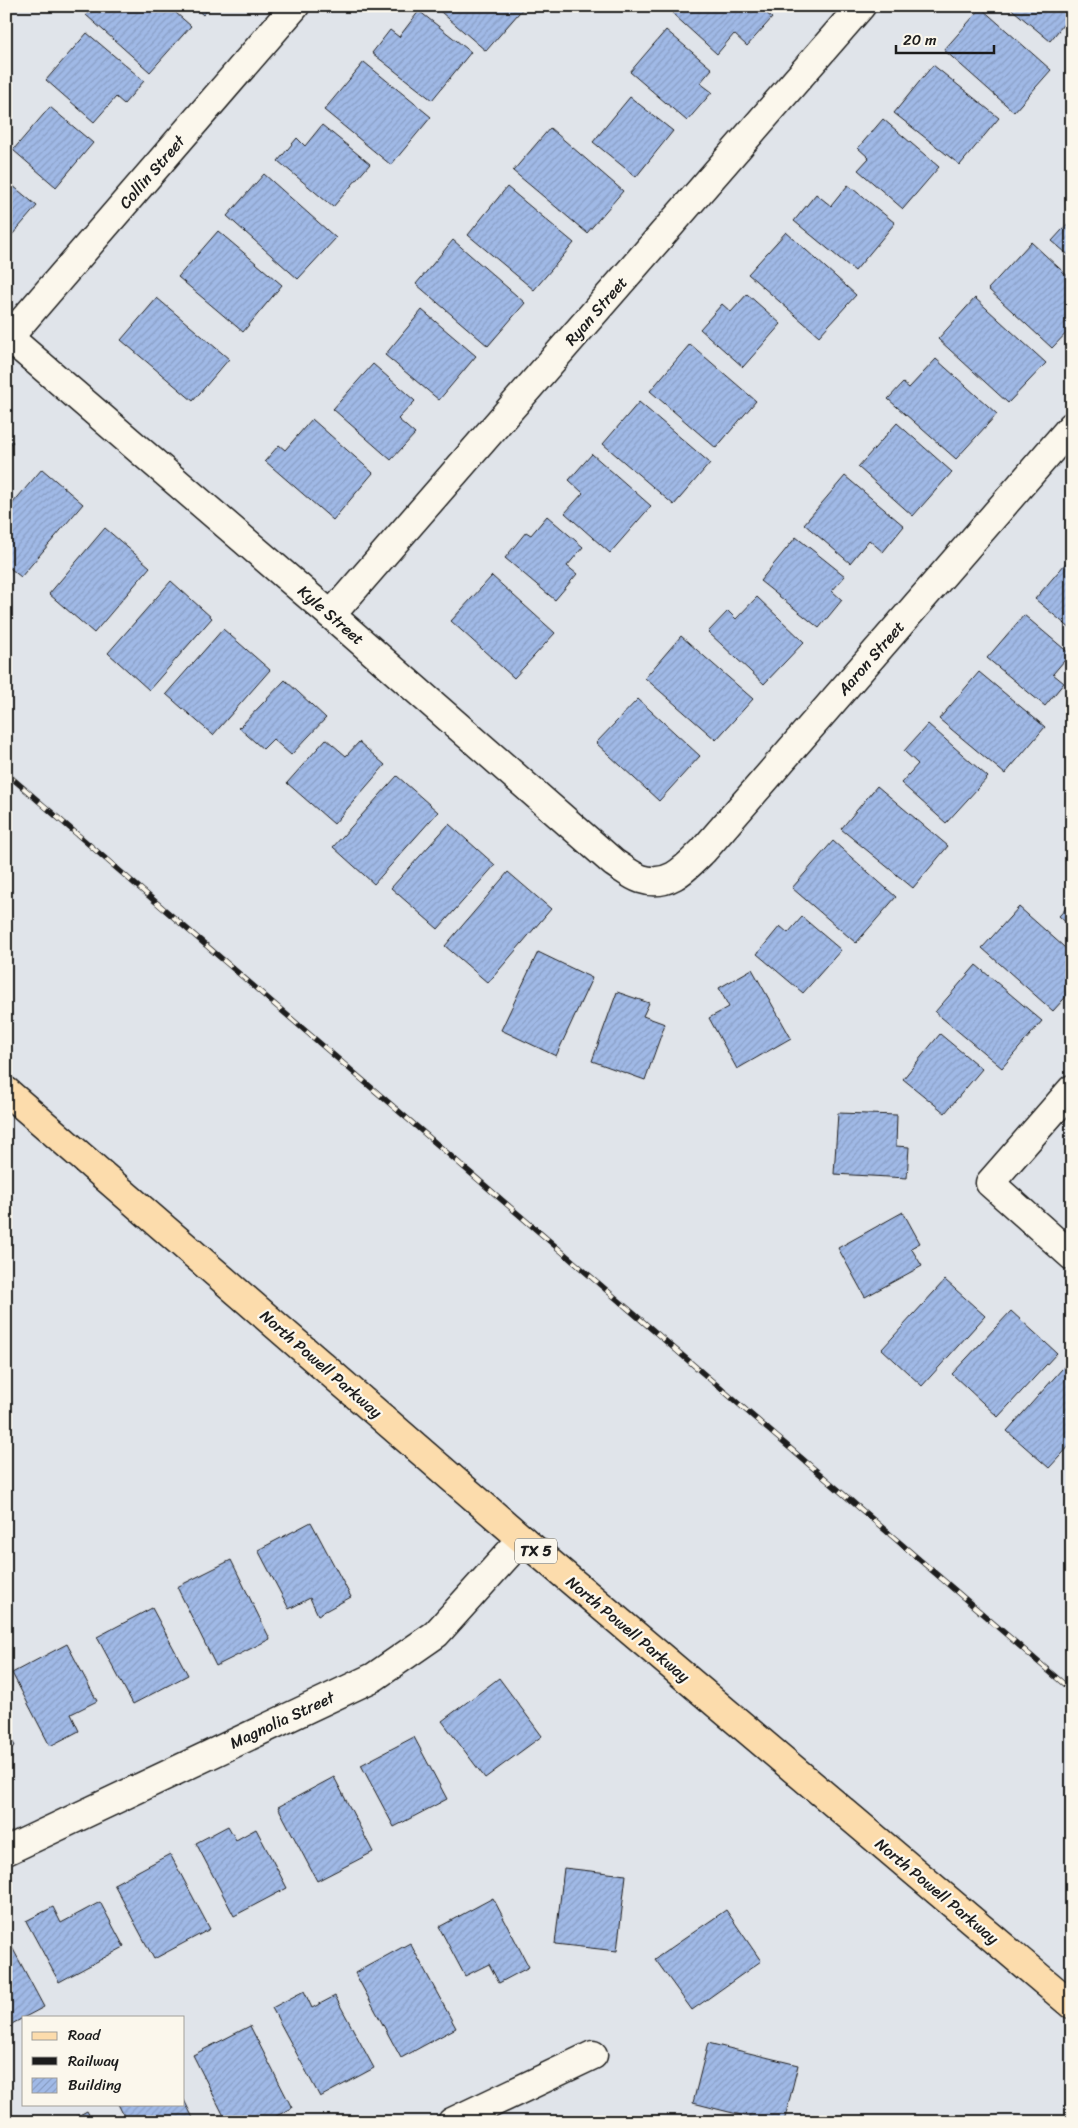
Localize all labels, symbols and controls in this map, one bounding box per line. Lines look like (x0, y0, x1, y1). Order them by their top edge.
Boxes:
scale bar (896, 22, 993, 54)
text: 20 m (903, 27, 937, 53)
street label: Collin Street (111, 128, 193, 216)
street label: Ryan Street (557, 269, 635, 353)
street label: Kyle Street (291, 577, 371, 653)
street label: Aaron Street (829, 614, 912, 703)
street label: North Powell Parkway (253, 1302, 390, 1426)
road number: TX 5 (515, 1538, 557, 1564)
street label: North Powell Parkway (559, 1568, 697, 1690)
street label: Magnolia Street (225, 1683, 340, 1757)
street label: North Powell Parkway (868, 1830, 1006, 1952)
legend (22, 2016, 185, 2106)
text: Road (68, 2022, 101, 2048)
text: Railway (68, 2048, 119, 2074)
text: Building (68, 2072, 122, 2098)

